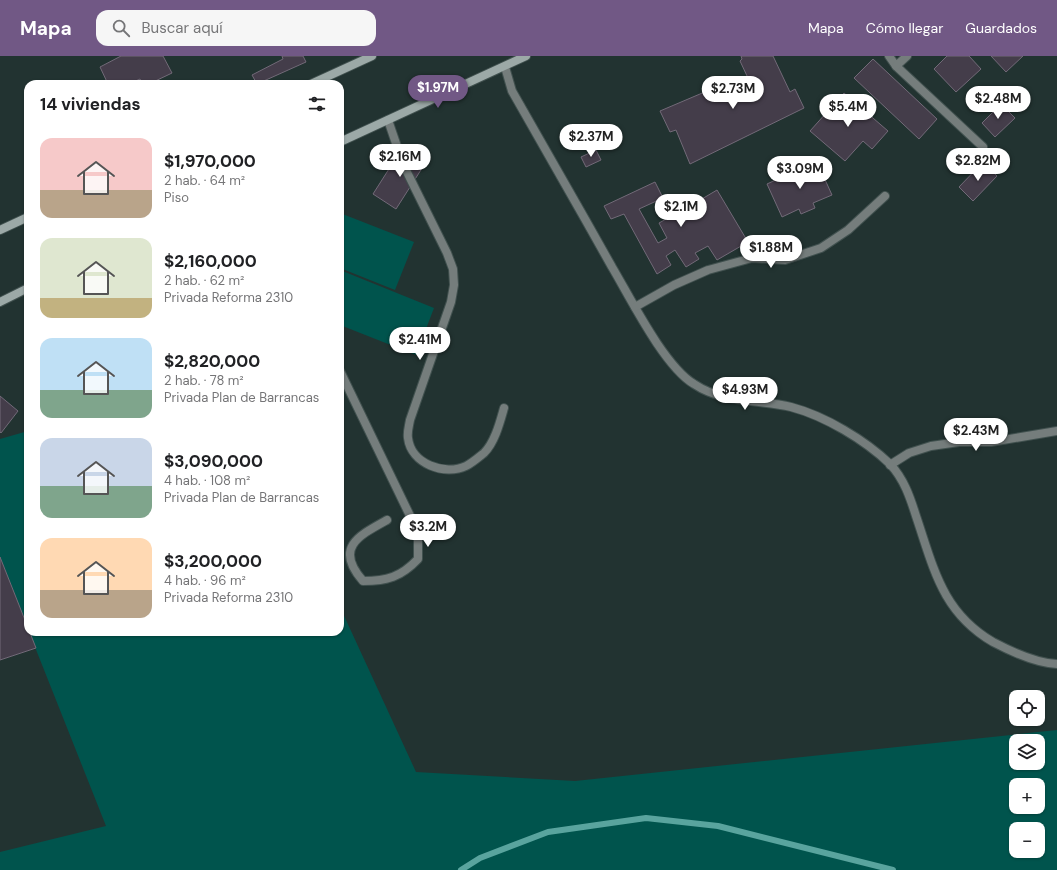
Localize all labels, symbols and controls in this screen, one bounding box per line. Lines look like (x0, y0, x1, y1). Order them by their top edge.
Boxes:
search box (96, 10, 376, 46)
text: Mapa (20, 16, 72, 41)
icon: search (110, 17, 132, 39)
text: Buscar aquí (142, 18, 223, 38)
text: Mapa (808, 19, 844, 37)
text: Cómo llegar (866, 19, 943, 37)
text: Guardados (965, 19, 1037, 37)
pin: $1.97M (405, 75, 471, 109)
pin: $2.73M (700, 76, 766, 110)
text: $1.97M (417, 79, 459, 96)
text: $2.73M (711, 80, 755, 97)
pin: $2.48M (965, 86, 1031, 120)
text: $2.48M (975, 90, 1021, 107)
text: 14 viviendas (40, 93, 141, 115)
icon: filters (306, 93, 328, 115)
pin: $5.4M (820, 94, 876, 128)
text: $5.4M (828, 98, 868, 115)
pin: $2.37M (558, 124, 624, 158)
text: $2.37M (569, 128, 613, 145)
pin: $2.16M (367, 144, 433, 178)
text: $2.16M (379, 148, 421, 165)
pin: $2.82M (945, 148, 1011, 182)
text: $1,970,000 (164, 150, 256, 172)
text: $2.82M (955, 152, 1001, 169)
icon: home (72, 154, 120, 202)
pin: $3.09M (767, 156, 833, 190)
text: $3.09M (776, 160, 824, 177)
text: 2 hab. · 64 m² (164, 172, 245, 189)
text: Piso (164, 189, 189, 206)
pin: $2.1M (653, 194, 709, 228)
text: $2.1M (664, 198, 698, 215)
pin: $1.88M (738, 235, 804, 269)
text: $1.88M (749, 239, 793, 256)
text: $2,160,000 (164, 250, 257, 272)
icon: home (72, 254, 120, 302)
text: 2 hab. · 62 m² (164, 272, 244, 289)
text: Privada Reforma 2310 (164, 289, 293, 306)
pin: $2.41M (387, 327, 453, 361)
text: $2.41M (398, 331, 442, 348)
text: $2,820,000 (164, 350, 260, 372)
icon: home (72, 354, 120, 402)
text: 2 hab. · 78 m² (164, 372, 244, 389)
pin: $4.93M (712, 377, 778, 411)
text: $4.93M (722, 381, 768, 398)
text: Privada Plan de Barrancas (164, 389, 319, 406)
pin: $2.43M (943, 418, 1009, 452)
text: $2.43M (953, 422, 999, 439)
text: $3,090,000 (164, 450, 263, 472)
icon: home (72, 454, 120, 502)
text: 4 hab. · 108 m² (164, 472, 250, 489)
text: Privada Plan de Barrancas (164, 489, 319, 506)
pin: $3.2M (400, 514, 456, 548)
text: $3.2M (409, 518, 447, 535)
text: $3,200,000 (164, 550, 262, 572)
icon: home (72, 554, 120, 602)
text: 4 hab. · 96 m² (164, 572, 246, 589)
text: Privada Reforma 2310 (164, 589, 293, 606)
map controls (1009, 690, 1045, 858)
button: locate (1009, 690, 1045, 726)
button: layers (1009, 734, 1045, 770)
button: + (1009, 778, 1045, 814)
button: − (1009, 822, 1045, 858)

